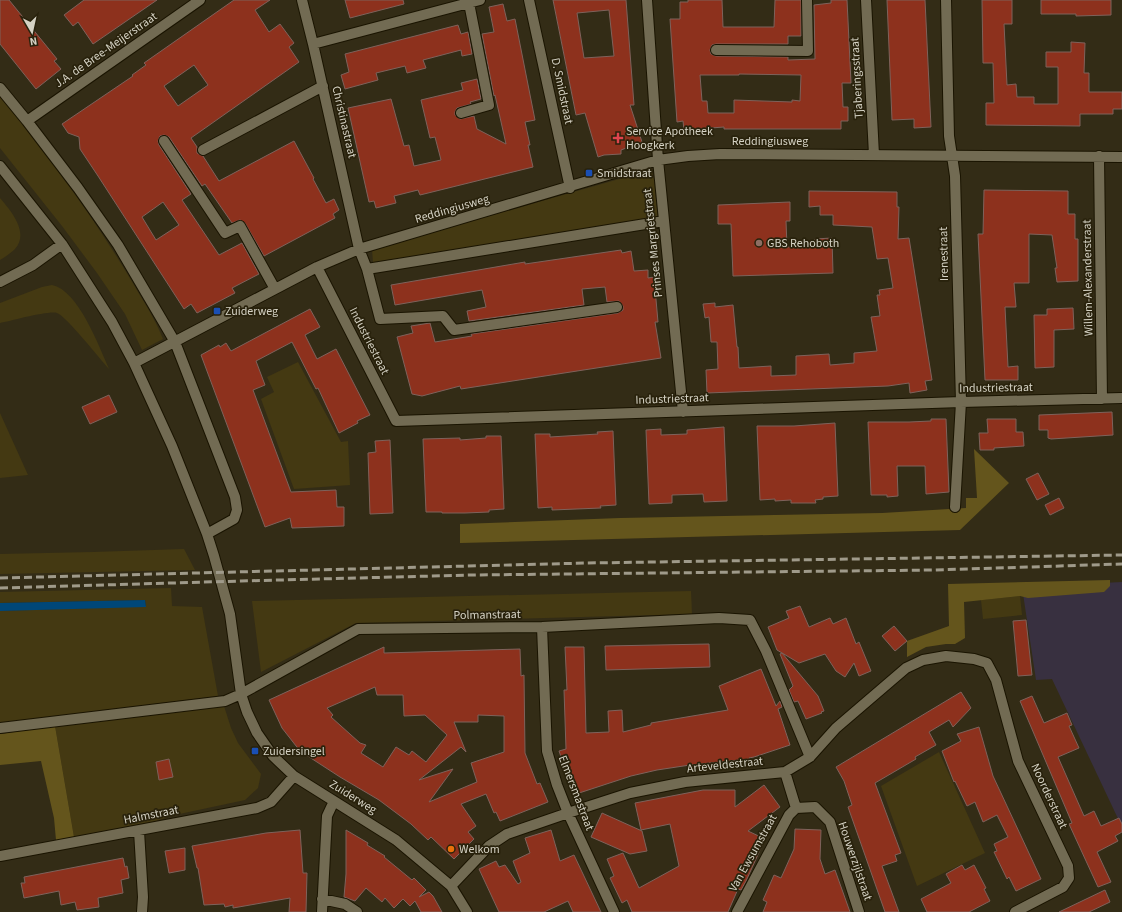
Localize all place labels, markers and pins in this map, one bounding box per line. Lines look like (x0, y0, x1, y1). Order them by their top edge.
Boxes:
place label: Service Apotheek Hoogkerk (626, 123, 713, 154)
marker: Service Apotheek Hoogkerk (613, 133, 623, 143)
place label: Smidstraat (597, 165, 652, 182)
marker: Smidstraat (584, 168, 594, 178)
place label: GBS Rehoboth (767, 235, 839, 252)
marker: GBS Rehoboth (754, 238, 764, 248)
place label: Zuiderweg (225, 303, 278, 320)
marker: Zuiderweg (212, 306, 222, 316)
place label: Zuidersingel (263, 743, 325, 760)
marker: Zuidersingel (250, 746, 260, 756)
place label: Welkom (459, 841, 500, 858)
marker: Welkom (446, 844, 456, 854)

